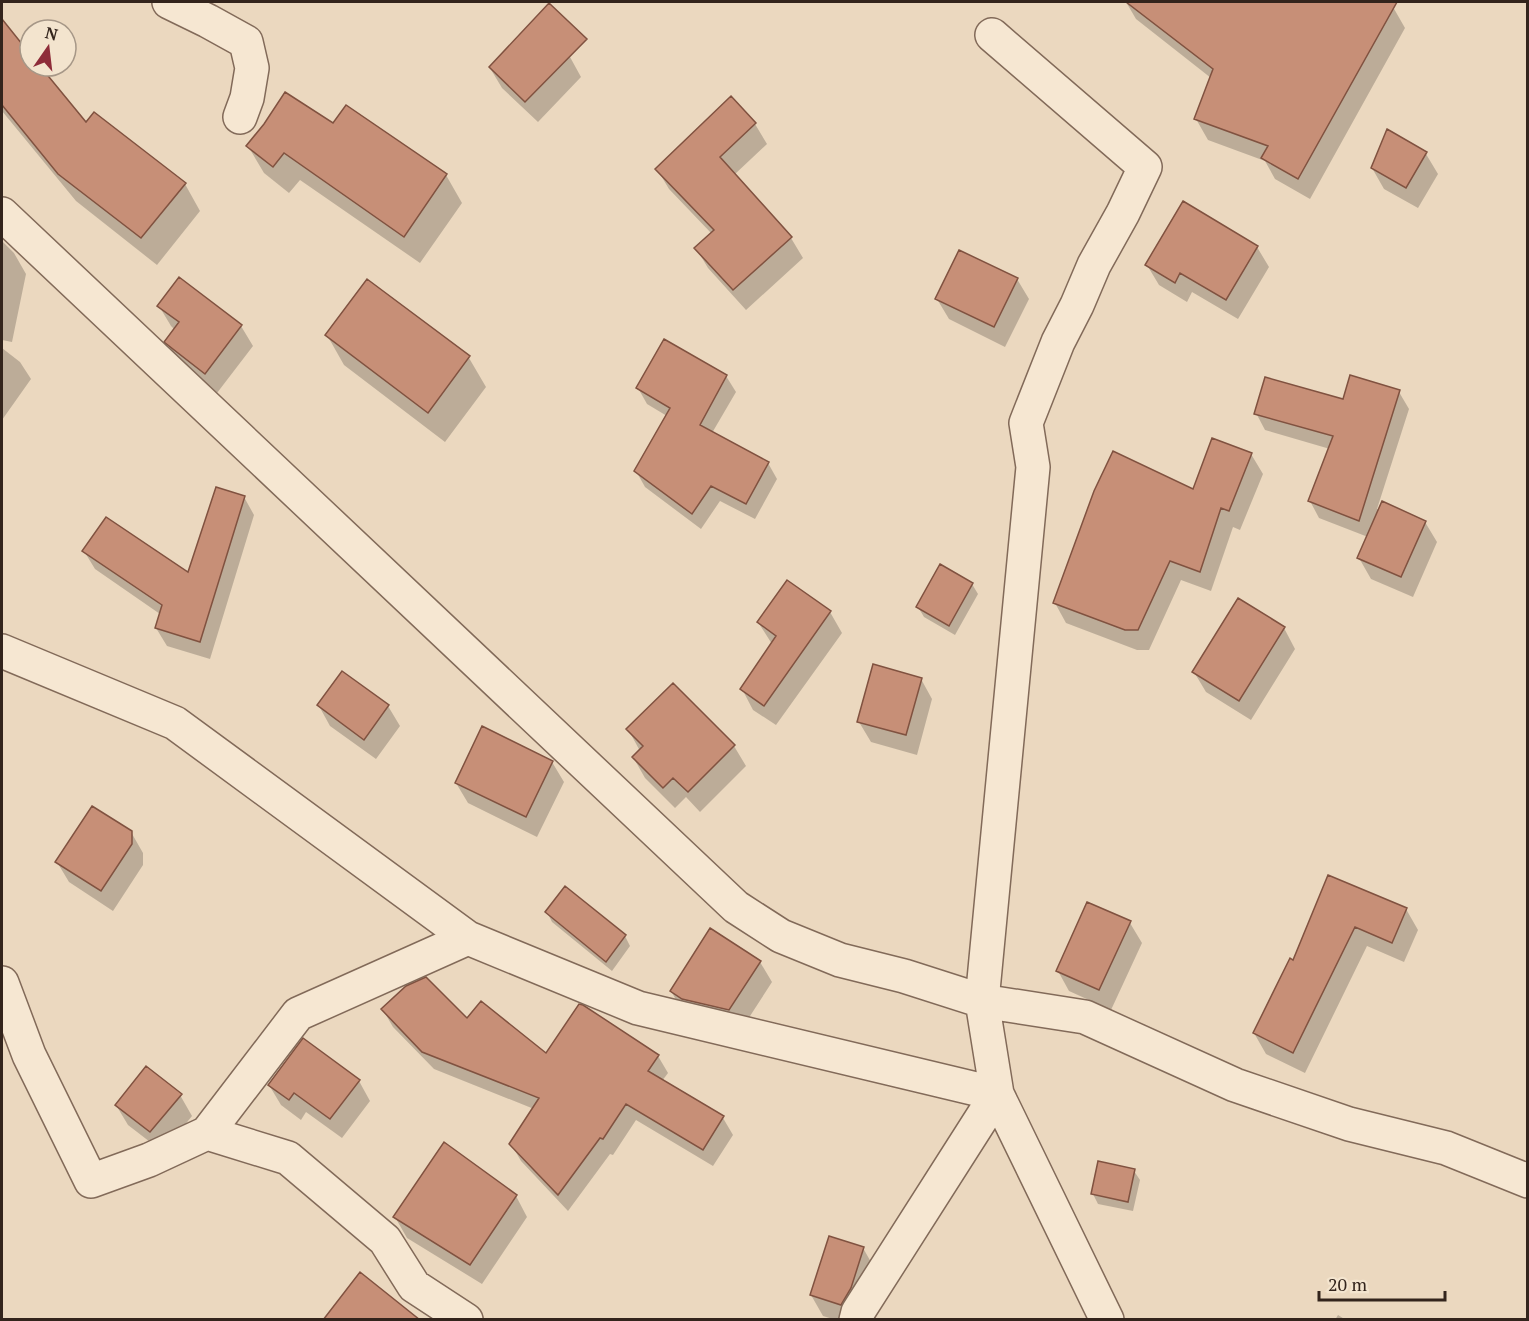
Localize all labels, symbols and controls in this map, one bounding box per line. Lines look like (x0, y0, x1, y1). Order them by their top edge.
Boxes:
north arrow (18, 18, 78, 78)
text: N (43, 21, 60, 46)
scale bar (1319, 1264, 1445, 1302)
text: 20 m (1328, 1272, 1368, 1296)

